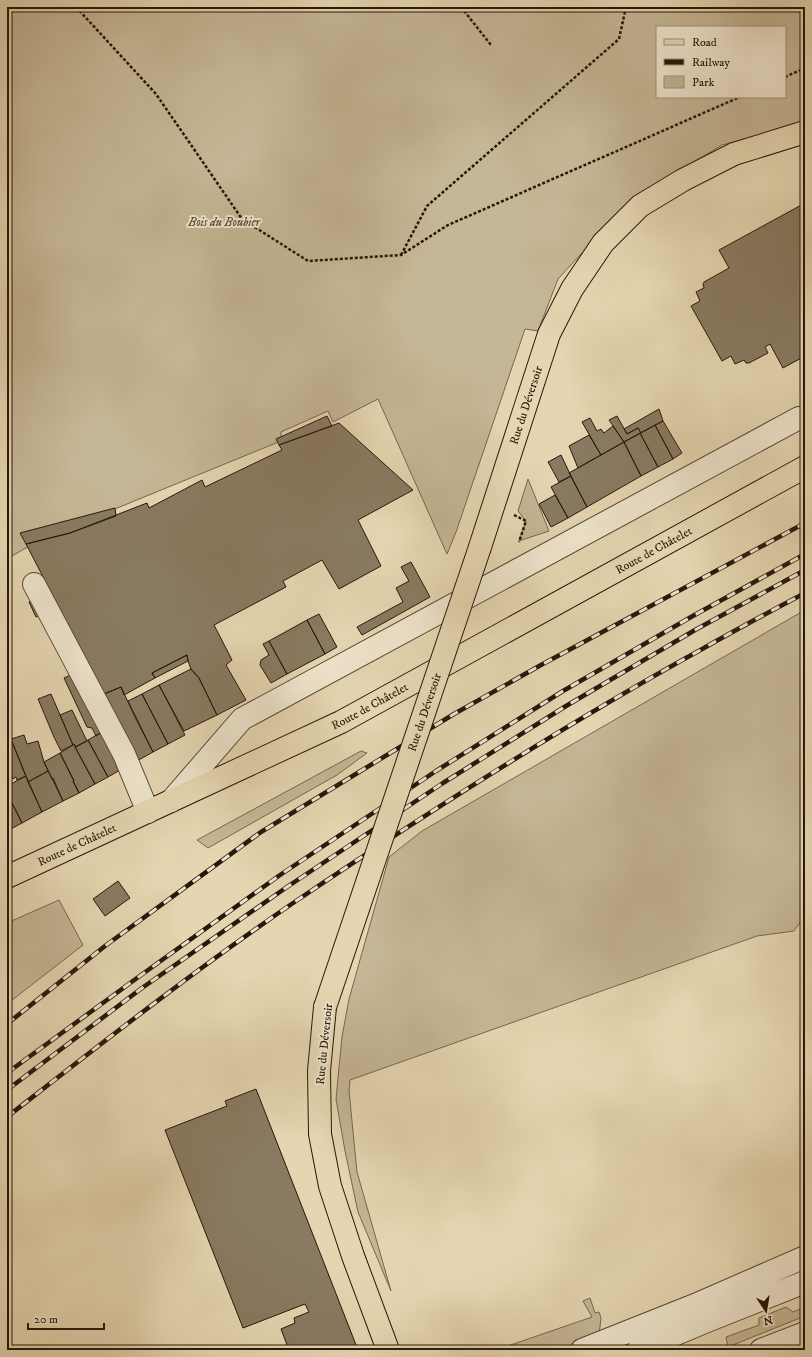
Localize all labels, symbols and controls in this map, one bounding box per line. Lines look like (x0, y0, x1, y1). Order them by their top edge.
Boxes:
legend (656, 26, 786, 98)
text: Road (692, 35, 717, 50)
text: Railway (692, 55, 730, 70)
text: Park (692, 75, 714, 90)
park label: Bois du Boubier (187, 215, 261, 230)
street label: Rue du Déversoir (507, 364, 546, 447)
street label: Route de Châtelet (613, 523, 695, 578)
street label: Rue du Déversoir (405, 671, 445, 754)
street label: Route de Châtelet (329, 680, 411, 733)
street label: Route de Châtelet (35, 820, 119, 870)
street label: Rue du Déversoir (313, 1002, 336, 1085)
north arrow (746, 1291, 786, 1331)
scale bar (28, 1305, 104, 1331)
text: 20 m (34, 1312, 58, 1327)
text: N (762, 1312, 774, 1328)

